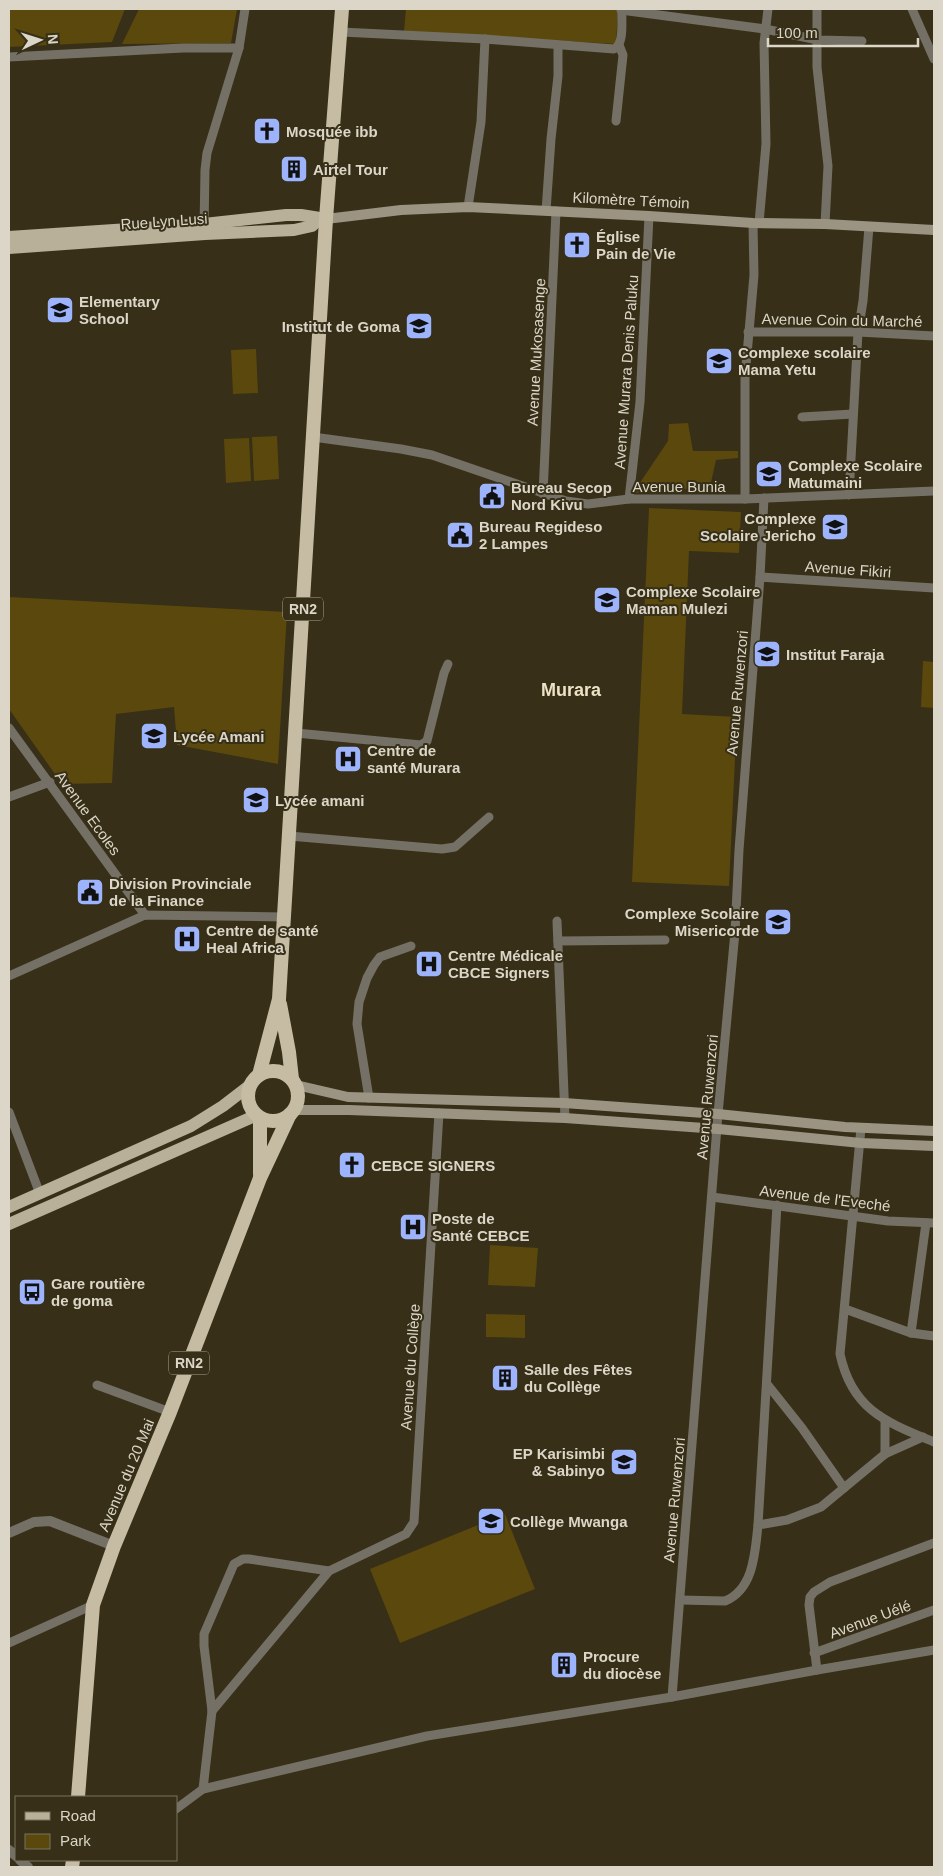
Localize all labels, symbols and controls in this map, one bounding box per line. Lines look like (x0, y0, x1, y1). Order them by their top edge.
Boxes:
north arrow (15, 15, 65, 65)
scale bar (768, 15, 918, 47)
text: 100 m (776, 24, 818, 41)
text: N (45, 33, 61, 45)
church icon: Mosquée ibb (252, 116, 282, 146)
place label: Mosquée ibb (286, 123, 378, 140)
building icon: Airtel Tour (279, 154, 309, 184)
place label: Airtel Tour (313, 161, 388, 178)
street label: Kilomètre Témoin (572, 188, 690, 212)
street label: Rue Lyn Lusi (120, 209, 208, 233)
place label: Église Pain de Vie (596, 228, 676, 262)
church icon: Église Pain de Vie (562, 230, 592, 260)
street label: Avenue Murara Denis Paluku (611, 274, 641, 470)
street label: Avenue Mukosasenge (524, 278, 548, 426)
place label: Elementary School (79, 293, 161, 327)
school or university icon: Elementary School (45, 295, 75, 325)
street label: Avenue Coin du Marché (762, 310, 922, 330)
school or university icon: Institut de Goma (404, 311, 434, 341)
place label: Institut de Goma (282, 318, 401, 335)
place label: Complexe scolaire Mama Yetu (738, 344, 871, 378)
school or university icon: Complexe scolaire Mama Yetu (704, 346, 734, 376)
place label: Complexe Scolaire Matumaini (788, 457, 922, 491)
school or university icon: Complexe Scolaire Matumaini (754, 459, 784, 489)
street label: Avenue Bunia (632, 478, 726, 495)
place label: Bureau Secop Nord Kivu (511, 479, 612, 513)
public building icon: Bureau Secop Nord Kivu (477, 481, 507, 511)
place label: Complexe Scolaire Jericho (700, 510, 816, 544)
school or university icon: Complexe Scolaire Jericho (820, 512, 850, 542)
place label: Bureau Regideso 2 Lampes (479, 518, 602, 552)
public building icon: Bureau Regideso 2 Lampes (445, 520, 475, 550)
street label: Avenue Fikiri (804, 558, 892, 580)
place label: Complexe Scolaire Maman Mulezi (626, 583, 760, 617)
school or university icon: Complexe Scolaire Maman Mulezi (592, 585, 622, 615)
road number: RN2 (283, 598, 323, 620)
street label: Avenue Ruwenzori (723, 630, 751, 756)
school or university icon: Institut Faraja (752, 639, 782, 669)
place label: Institut Faraja (786, 646, 885, 663)
district label: Murara (541, 680, 602, 700)
school or university icon: Lycée Amani (139, 721, 169, 751)
place label: Lycée Amani (173, 728, 264, 745)
place label: Centre de santé Murara (367, 742, 461, 776)
hospital icon: Centre de santé Murara (333, 744, 363, 774)
street label: Avenue Ecoles (52, 768, 124, 858)
school or university icon: Lycée amani (241, 785, 271, 815)
place label: Lycée amani (275, 792, 365, 809)
place label: Division Provinciale de la Finance (109, 875, 252, 909)
public building icon: Division Provinciale de la Finance (75, 877, 105, 907)
place label: Complexe Scolaire Misericorde (625, 905, 759, 939)
school or university icon: Complexe Scolaire Misericorde (763, 907, 793, 937)
place label: Centre de santé Heal Africa (206, 922, 319, 956)
hospital icon: Centre de santé Heal Africa (172, 924, 202, 954)
place label: Centre Médicale CBCE Signers (448, 947, 563, 981)
hospital icon: Centre Médicale CBCE Signers (414, 949, 444, 979)
street label: Avenue Ruwenzori (693, 1034, 721, 1160)
church icon: CEBCE SIGNERS (337, 1150, 367, 1180)
place label: CEBCE SIGNERS (371, 1157, 495, 1174)
street label: Avenue de l'Eveché (759, 1182, 891, 1214)
place label: Poste de Santé CEBCE (432, 1210, 530, 1244)
hospital icon: Poste de Santé CEBCE (398, 1212, 428, 1242)
place label: Gare routière de goma (51, 1275, 145, 1309)
bus stop icon: Gare routière de goma (17, 1277, 47, 1307)
street label: Avenue du Collège (397, 1303, 423, 1431)
road number: RN2 (169, 1352, 209, 1375)
place label: Salle des Fêtes du Collège (524, 1361, 632, 1395)
building icon: Salle des Fêtes du Collège (490, 1363, 520, 1393)
street label: Avenue du 20 Mai (95, 1416, 157, 1534)
street label: Avenue Ruwenzori (660, 1437, 688, 1563)
place label: EP Karisimbi & Sabinyo (513, 1445, 605, 1479)
school or university icon: EP Karisimbi & Sabinyo (609, 1447, 639, 1477)
school or university icon: Collège Mwanga (476, 1506, 506, 1536)
place label: Collège Mwanga (510, 1513, 628, 1530)
street label: Avenue Uélé (827, 1596, 913, 1642)
place label: Procure du diocèse (583, 1648, 661, 1682)
building icon: Procure du diocèse (549, 1650, 579, 1680)
legend (15, 1796, 178, 1861)
text: Road (60, 1807, 96, 1824)
text: Park (60, 1832, 91, 1849)

